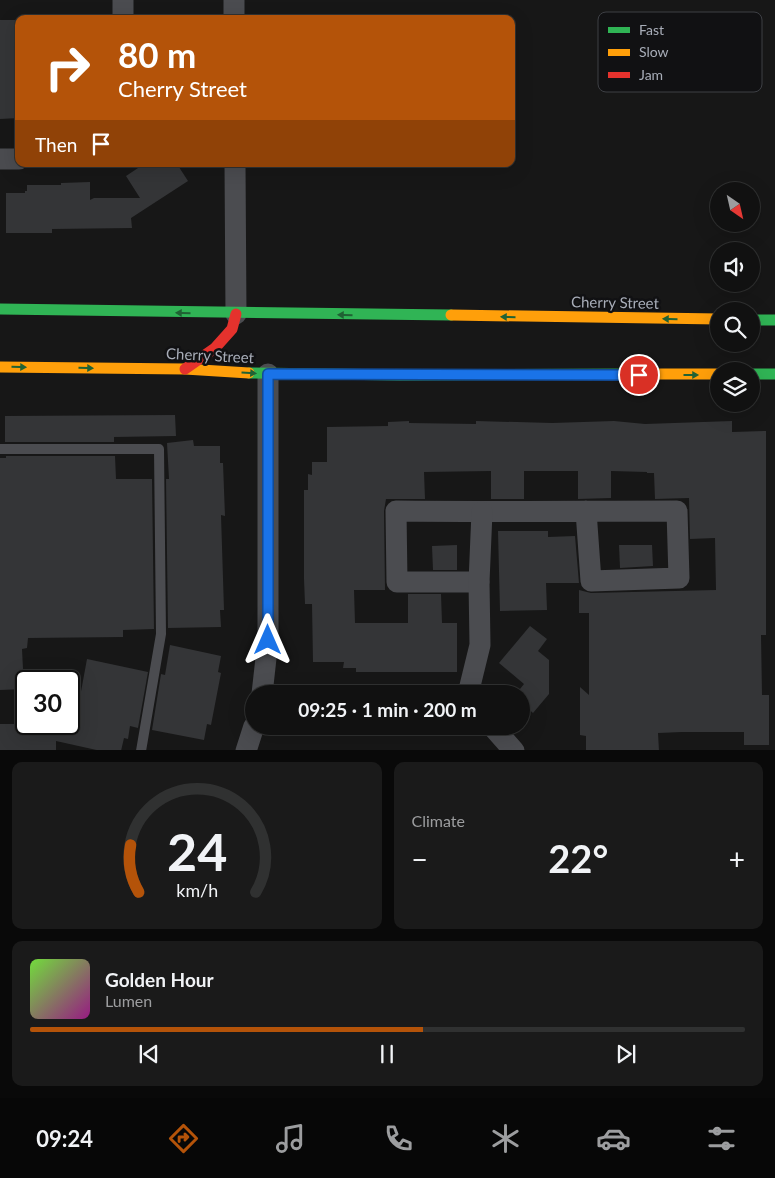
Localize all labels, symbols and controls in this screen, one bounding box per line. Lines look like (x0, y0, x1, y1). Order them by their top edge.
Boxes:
legend (598, 12, 762, 92)
text: Fast (639, 21, 664, 38)
text: 80 m (118, 33, 196, 75)
icon: right (35, 35, 100, 100)
text: Slow (639, 43, 669, 60)
text: Jam (639, 66, 663, 83)
text: Cherry Street (118, 75, 247, 102)
icon: arrive (87, 130, 115, 158)
text: Then (35, 133, 77, 156)
north arrow (710, 182, 760, 232)
map controls (710, 182, 760, 412)
button: sound (710, 242, 760, 292)
street label: Cherry Street (571, 292, 660, 312)
button: search (710, 302, 760, 352)
one-way arrow (174, 309, 190, 317)
one-way arrow (337, 311, 353, 319)
one-way arrow (499, 313, 515, 321)
one-way arrow (662, 315, 678, 323)
street label: Cherry Street (166, 344, 255, 366)
pin (618, 354, 660, 396)
icon: arrive (625, 361, 653, 389)
button: layers (710, 362, 760, 412)
one-way arrow (11, 363, 27, 371)
one-way arrow (78, 364, 94, 372)
one-way arrow (241, 369, 257, 377)
one-way arrow (683, 371, 699, 379)
position arrow (241, 613, 293, 665)
speed limit sign: 30 (15, 670, 80, 735)
text: 09:25 · 1 min · 200 m (298, 698, 477, 721)
text: Climate (412, 811, 465, 830)
text: 24 (167, 820, 227, 882)
text: 22° (548, 835, 608, 881)
text: − (412, 842, 428, 876)
text: + (729, 842, 745, 876)
text: km/h (176, 879, 218, 901)
text: Golden Hour (105, 968, 214, 991)
text: Lumen (105, 991, 152, 1010)
icon: previous (135, 1040, 163, 1068)
icon: pause (373, 1040, 401, 1068)
icon: next (612, 1040, 640, 1068)
icon: directions (166, 1121, 201, 1156)
icon: music (273, 1121, 308, 1156)
icon: phone (381, 1121, 416, 1156)
icon: climate (488, 1121, 523, 1156)
icon: car (596, 1121, 631, 1156)
icon: filters (704, 1121, 739, 1156)
text: 09:24 (36, 1125, 93, 1152)

